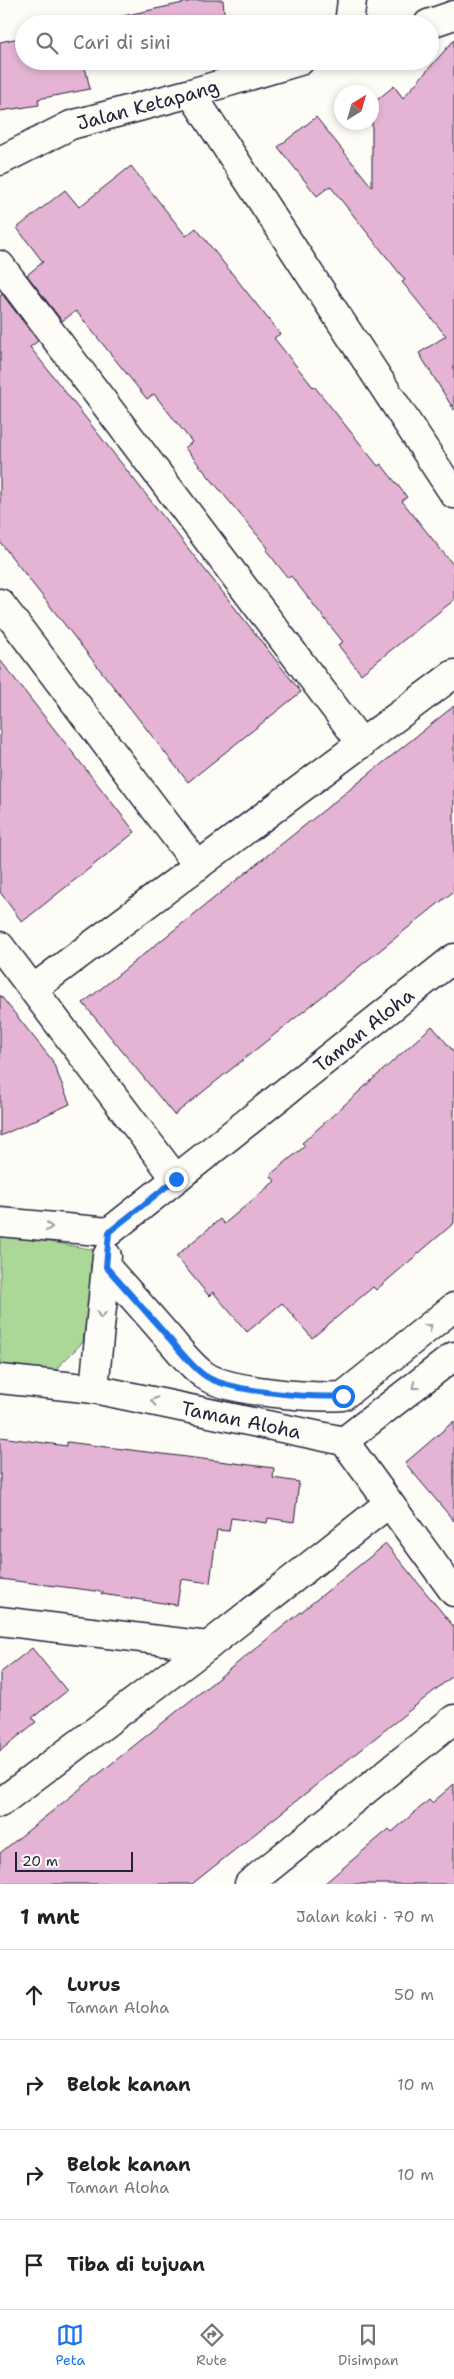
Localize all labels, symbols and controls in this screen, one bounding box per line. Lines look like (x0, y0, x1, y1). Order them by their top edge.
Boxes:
search box (15, 15, 439, 70)
icon: search (33, 29, 61, 57)
text: Cari di sini (73, 30, 171, 55)
street label: Jalan Ketapang (74, 74, 222, 136)
north arrow (334, 85, 379, 130)
street label: Taman Aloha (308, 983, 419, 1078)
route end (165, 1168, 188, 1191)
one-way arrow (45, 1221, 53, 1232)
one-way arrow (96, 1311, 107, 1319)
one-way arrow (424, 1324, 433, 1333)
one-way arrow (412, 1380, 421, 1389)
route start (332, 1385, 355, 1408)
street label: Taman Aloha (179, 1396, 303, 1445)
one-way arrow (149, 1397, 158, 1407)
scale bar (15, 1849, 132, 1872)
text: 20 m (22, 1852, 58, 1870)
text: 1 mnt (20, 1903, 80, 1931)
text: Jalan kaki · 70 m (296, 1906, 434, 1927)
text: Lurus (67, 1972, 121, 1997)
icon: ahead (20, 1981, 48, 2009)
text: 50 m (394, 1984, 434, 2005)
text: Taman Aloha (67, 1997, 169, 2018)
icon: right (20, 2071, 48, 2099)
text: Belok kanan (67, 2072, 191, 2097)
text: 10 m (397, 2074, 434, 2095)
text: Belok kanan (67, 2152, 191, 2177)
icon: right (20, 2161, 48, 2189)
text: 10 m (397, 2164, 434, 2185)
text: Taman Aloha (67, 2177, 169, 2198)
icon: arrive (20, 2251, 48, 2279)
text: Tiba di tujuan (67, 2252, 205, 2277)
tab: Peta (55, 2321, 85, 2369)
tab: Rute (196, 2321, 227, 2369)
tab: Disimpan (338, 2321, 399, 2369)

